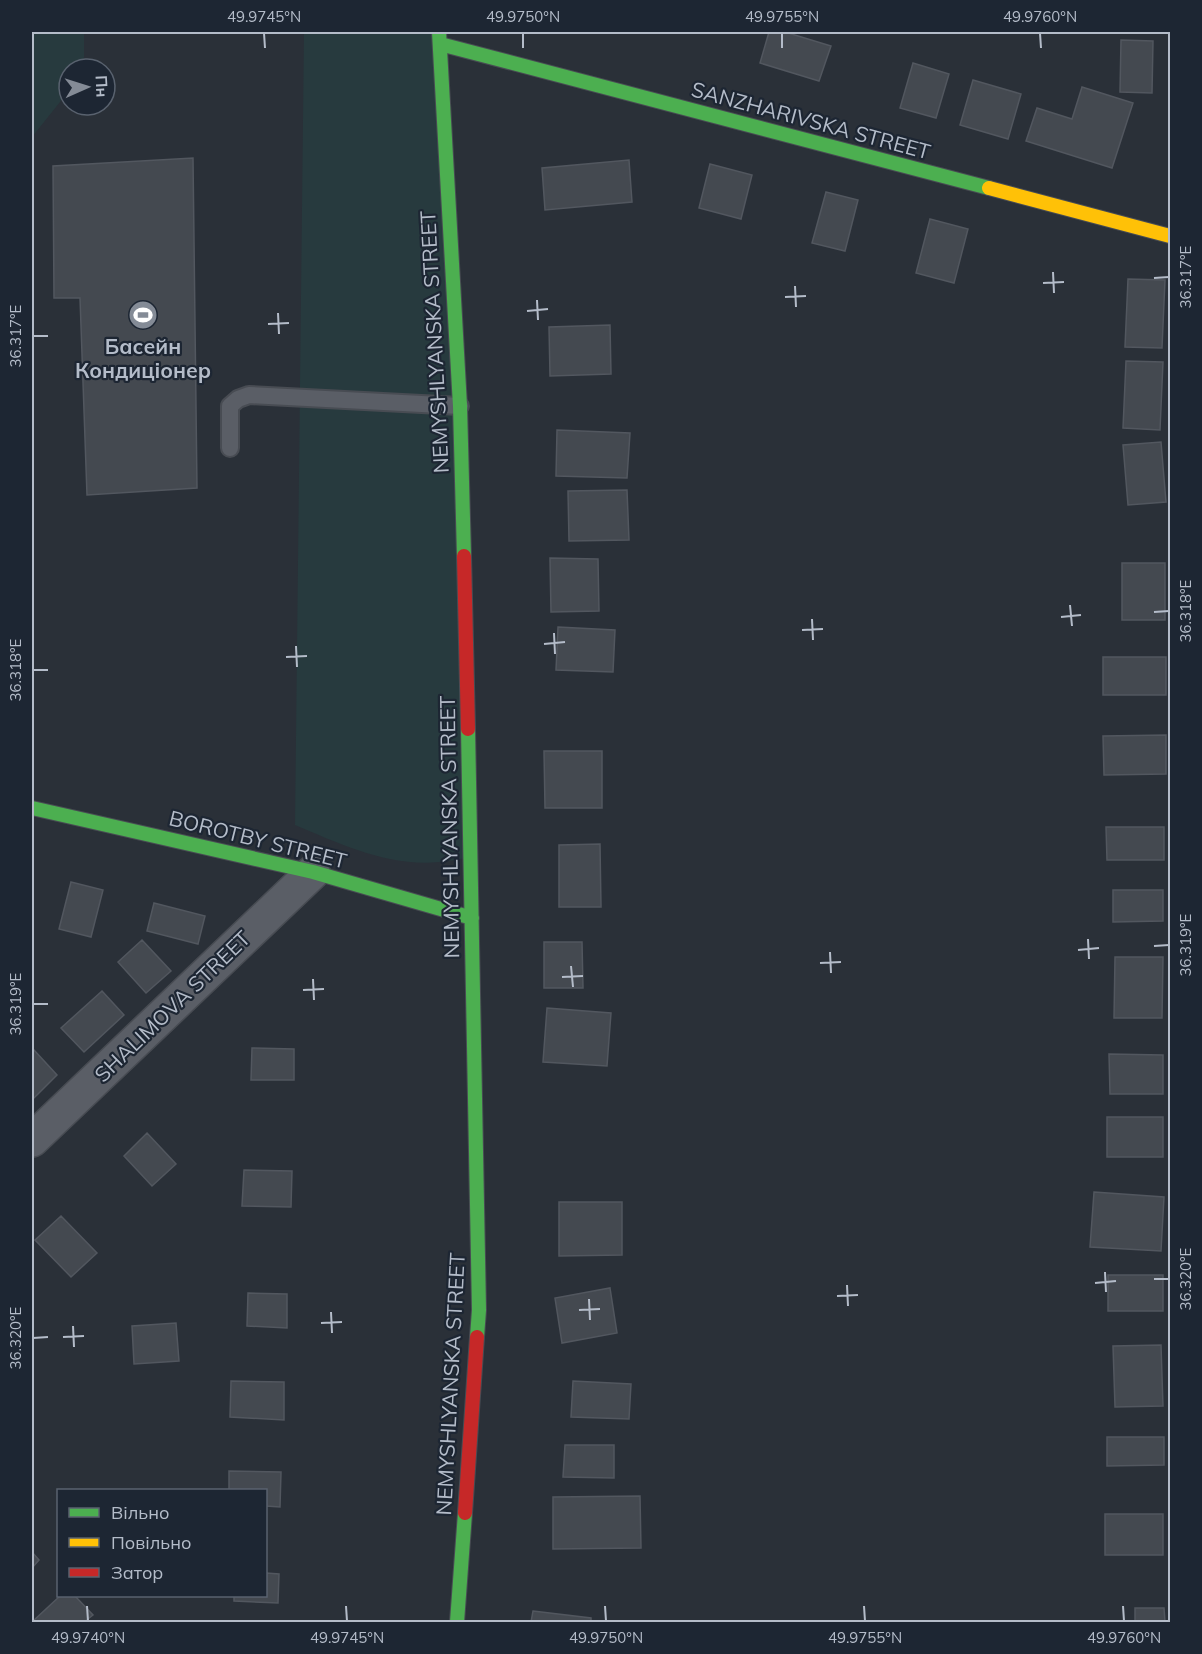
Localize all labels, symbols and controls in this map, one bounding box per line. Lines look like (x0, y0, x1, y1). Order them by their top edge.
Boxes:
text: 49.9745°N (227, 7, 301, 26)
text: 49.9750°N (486, 7, 560, 26)
text: 49.9755°N (745, 7, 819, 26)
text: 49.9760°N (1003, 7, 1077, 26)
north arrow (57, 57, 117, 117)
text: Пн (91, 75, 113, 98)
street label: SANZHARIVSKA STREET (689, 76, 934, 165)
street label: NEMYSHLYANSKA STREET (414, 210, 454, 474)
text: 36.317°E (1176, 245, 1195, 308)
sports icon: Басейн Кондиціонер (127, 299, 159, 331)
text: 36.317°E (6, 304, 25, 367)
place label: Басейн Кондиціонер (75, 333, 211, 383)
text: 36.318°E (1176, 579, 1195, 642)
text: 36.318°E (6, 638, 25, 701)
street label: NEMYSHLYANSKA STREET (434, 695, 464, 959)
street label: BOROTBY STREET (166, 804, 350, 874)
text: 36.319°E (1176, 913, 1195, 976)
street label: SHALIMOVA STREET (89, 925, 256, 1087)
text: 36.319°E (6, 972, 25, 1035)
text: 36.320°E (1176, 1247, 1195, 1310)
street label: NEMYSHLYANSKA STREET (430, 1252, 470, 1516)
text: 36.320°E (6, 1306, 25, 1369)
legend (57, 1489, 267, 1597)
text: Вільно (111, 1501, 169, 1524)
text: Повільно (111, 1531, 191, 1554)
text: Затор (111, 1561, 163, 1584)
text: 49.9740°N (51, 1628, 125, 1647)
text: 49.9745°N (310, 1628, 384, 1647)
text: 49.9750°N (569, 1628, 643, 1647)
text: 49.9755°N (828, 1628, 902, 1647)
text: 49.9760°N (1087, 1628, 1161, 1647)

